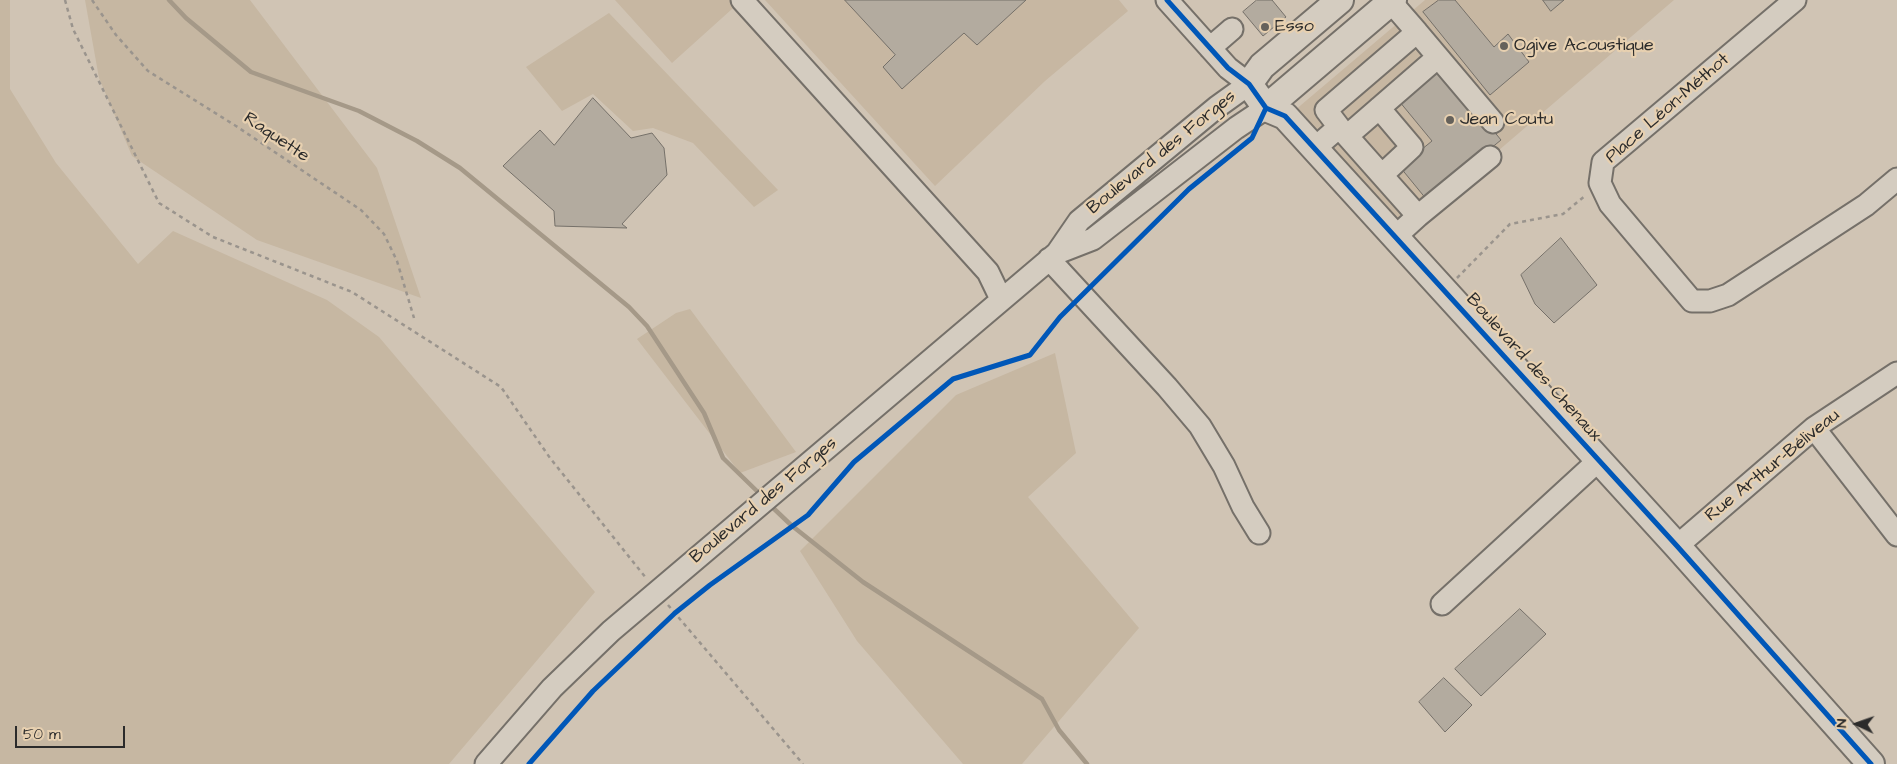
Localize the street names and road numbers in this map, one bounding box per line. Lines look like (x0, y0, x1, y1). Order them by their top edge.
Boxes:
street label: Place Léon-Méthot (1602, 49, 1734, 169)
street label: Boulevard des Forges (1083, 86, 1241, 220)
street label: Raquette (239, 108, 313, 168)
street label: Boulevard des Chenaux (1461, 289, 1605, 447)
street label: Rue Arthur-Béliveau (1701, 405, 1845, 527)
street label: Boulevard des Forges (686, 433, 842, 569)

